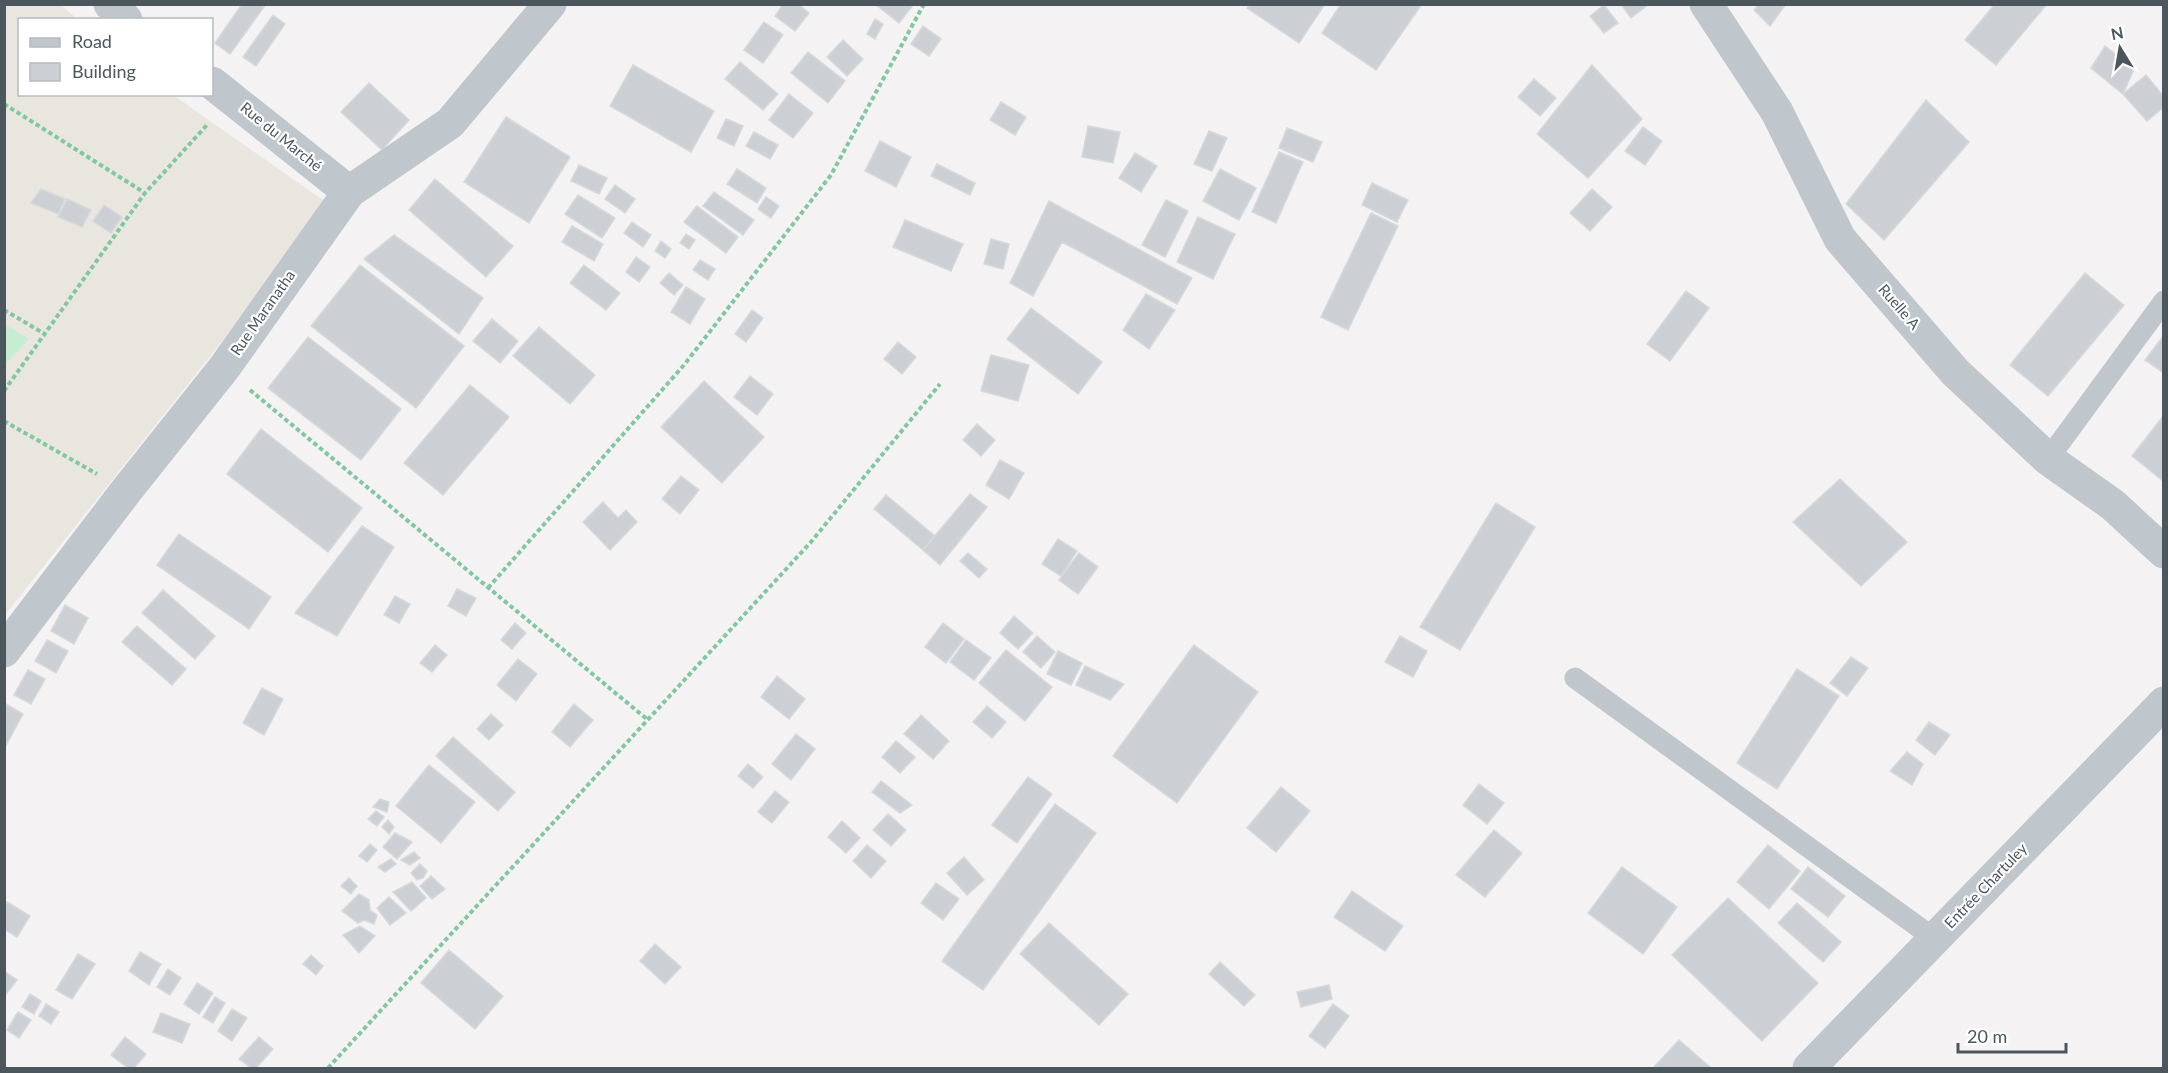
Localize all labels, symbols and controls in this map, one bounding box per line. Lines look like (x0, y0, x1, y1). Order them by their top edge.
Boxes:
legend (18, 18, 213, 96)
north arrow (2090, 18, 2150, 78)
text: N (2109, 22, 2125, 43)
text: Road (72, 30, 112, 52)
text: Building (72, 60, 136, 82)
street label: Rue du Marché (237, 98, 326, 175)
street label: Rue Maranatha (226, 266, 298, 359)
street label: Ruelle A (1875, 280, 1925, 333)
street label: Entrée Chartuley (1940, 839, 2030, 931)
scale bar (1958, 1016, 2066, 1054)
text: 20 m (1967, 1025, 2007, 1047)

